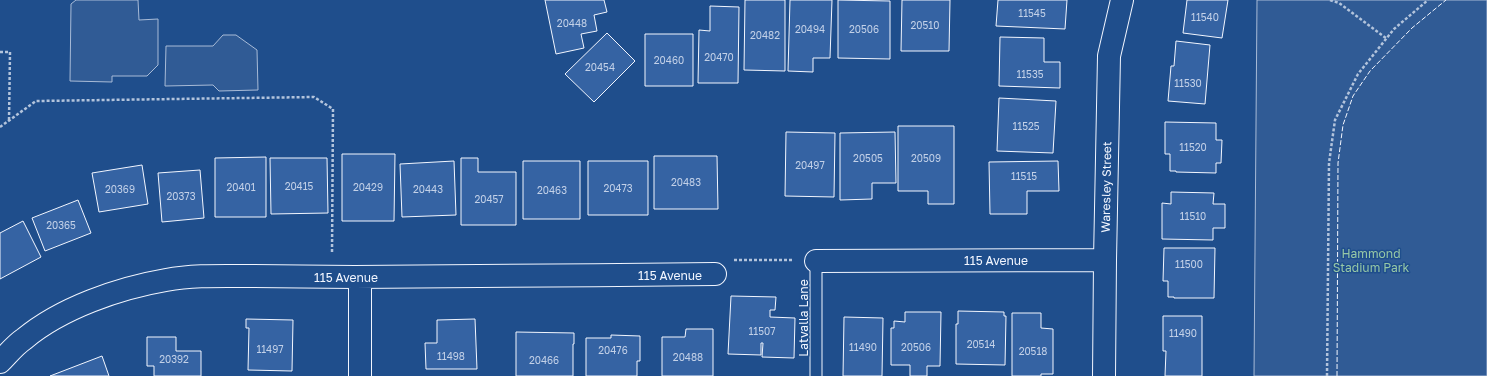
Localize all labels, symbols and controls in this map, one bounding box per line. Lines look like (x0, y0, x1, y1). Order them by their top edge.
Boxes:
house number: 11545 (1018, 7, 1046, 19)
house number: 11540 (1191, 11, 1219, 23)
house number: 20448 (557, 17, 587, 29)
house number: 20510 (911, 19, 939, 31)
house number: 20494 (795, 23, 825, 35)
house number: 20506 (849, 23, 879, 35)
house number: 20482 (750, 29, 780, 41)
house number: 20470 (704, 51, 734, 63)
house number: 20460 (654, 54, 684, 66)
house number: 20454 (585, 61, 615, 73)
house number: 11535 (1016, 68, 1044, 80)
house number: 11530 (1174, 77, 1202, 89)
house number: 11525 (1012, 120, 1040, 132)
street label: Waresley Street (1098, 141, 1114, 233)
house number: 11520 (1179, 141, 1207, 153)
house number: 20505 (853, 152, 883, 164)
house number: 20509 (911, 152, 941, 164)
house number: 20497 (795, 159, 825, 171)
house number: 11515 (1011, 170, 1037, 182)
house number: 20483 (671, 176, 701, 188)
house number: 20415 (285, 180, 314, 192)
house number: 20401 (226, 181, 256, 193)
house number: 20429 (353, 181, 383, 193)
house number: 20473 (603, 182, 633, 194)
house number: 20369 (105, 183, 135, 195)
house number: 20443 (413, 183, 443, 195)
house number: 20463 (537, 184, 567, 196)
house number: 20373 (167, 190, 196, 202)
house number: 20457 (474, 193, 504, 205)
house number: 11510 (1180, 210, 1206, 222)
house number: 20365 (46, 219, 76, 231)
park label: Hammond Stadium Park (1333, 246, 1409, 275)
street label: 115 Avenue (964, 253, 1028, 268)
house number: 11500 (1175, 258, 1203, 270)
street label: 115 Avenue (638, 268, 702, 283)
street label: 115 Avenue (314, 270, 378, 285)
street label: Latvalla Lane (796, 279, 811, 357)
house number: 11507 (749, 325, 776, 337)
house number: 11490 (1169, 327, 1197, 339)
house number: 20514 (967, 338, 995, 350)
house number: 11490 (849, 341, 877, 353)
house number: 20506 (901, 341, 931, 353)
house number: 11497 (256, 343, 284, 355)
house number: 20476 (598, 344, 628, 356)
house number: 20518 (1019, 345, 1047, 357)
house number: 11498 (437, 350, 465, 362)
house number: 20488 (673, 351, 703, 363)
house number: 20392 (159, 353, 189, 365)
house number: 20466 (529, 354, 559, 366)

